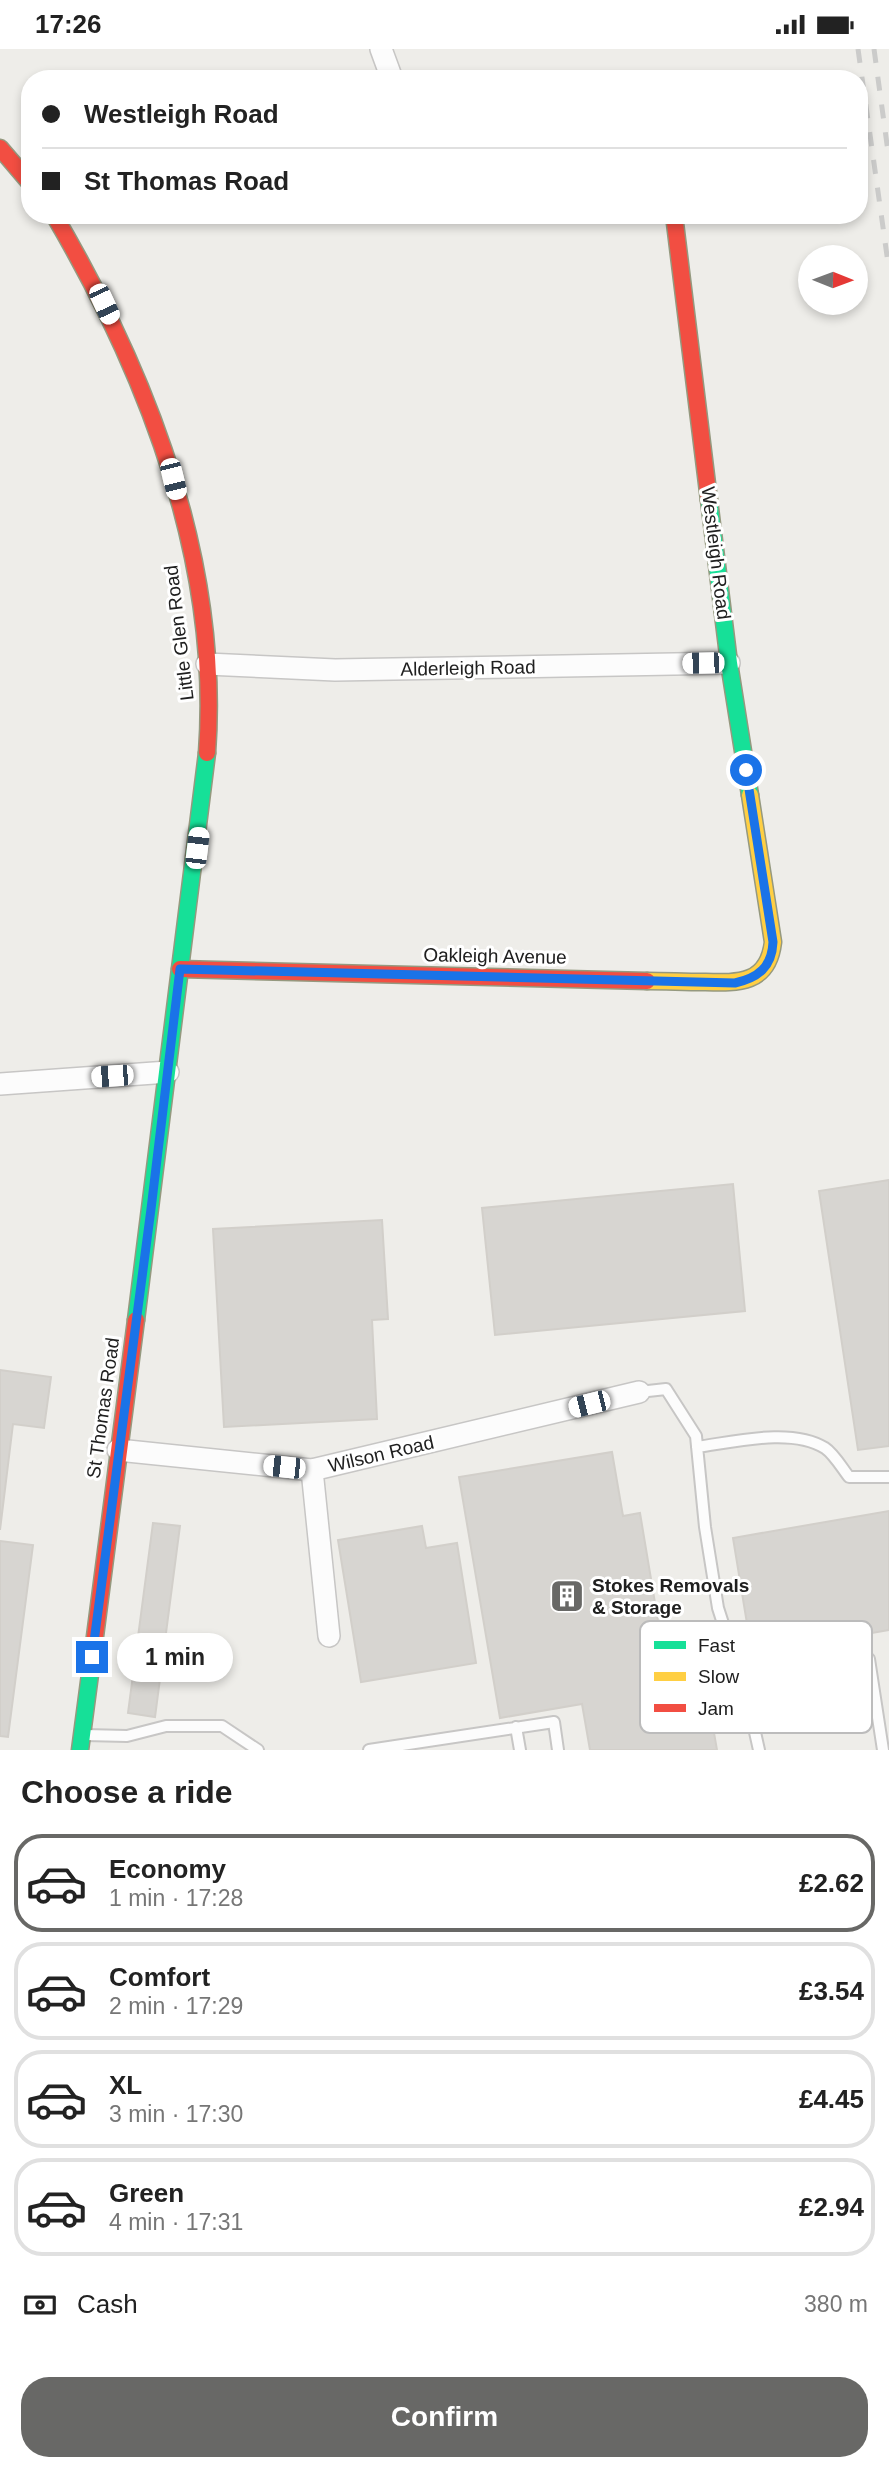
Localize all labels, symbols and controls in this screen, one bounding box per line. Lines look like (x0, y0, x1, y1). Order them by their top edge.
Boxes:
text: 17:26 (35, 9, 102, 39)
text: Westleigh Road (84, 99, 279, 129)
text: St Thomas Road (84, 166, 289, 196)
north arrow (798, 245, 868, 315)
map controls (798, 245, 868, 315)
car (86, 281, 123, 327)
car (158, 456, 189, 502)
street label: Westleigh Road (697, 485, 735, 621)
street label: Little Glen Road (160, 564, 198, 702)
car (682, 652, 725, 674)
street label: Alderleigh Road (400, 656, 536, 680)
route start (730, 754, 762, 786)
car (185, 826, 210, 870)
street label: Oakleigh Avenue (423, 944, 567, 968)
car (91, 1064, 134, 1088)
street label: St Thomas Road (83, 1336, 123, 1480)
car (567, 1389, 612, 1419)
street label: Wilson Road (326, 1432, 436, 1476)
car (263, 1454, 306, 1480)
place label: Stokes Removals & Storage (592, 1575, 749, 1618)
building icon: Stokes Removals & Storage (548, 1577, 586, 1615)
legend (640, 1621, 872, 1733)
callout: 1 min (116, 1633, 232, 1681)
text: Fast (698, 1635, 736, 1656)
route end (76, 1641, 108, 1673)
text: 1 min (145, 1644, 205, 1670)
text: Slow (698, 1666, 739, 1687)
text: Jam (698, 1698, 734, 1719)
text: Choose a ride (21, 1774, 233, 1810)
icon: car (25, 1852, 88, 1915)
text: Economy (109, 1854, 226, 1884)
text: £2.62 (799, 1868, 864, 1898)
text: 1 min · 17:28 (109, 1885, 243, 1911)
icon: car (25, 1960, 88, 2023)
text: Comfort (109, 1962, 210, 1992)
text: £3.54 (799, 1976, 864, 2006)
text: 2 min · 17:29 (109, 1993, 243, 2019)
icon: car (25, 2068, 88, 2131)
text: XL (109, 2070, 142, 2100)
text: £4.45 (799, 2084, 864, 2114)
text: 3 min · 17:30 (109, 2101, 243, 2127)
icon: car (25, 2176, 88, 2239)
text: Green (109, 2178, 184, 2208)
text: £2.94 (799, 2192, 864, 2222)
text: 4 min · 17:31 (109, 2209, 243, 2235)
icon: cash (21, 2286, 59, 2324)
text: Cash (77, 2289, 138, 2319)
text: 380 m (804, 2291, 868, 2317)
button: Confirm (21, 2377, 868, 2457)

